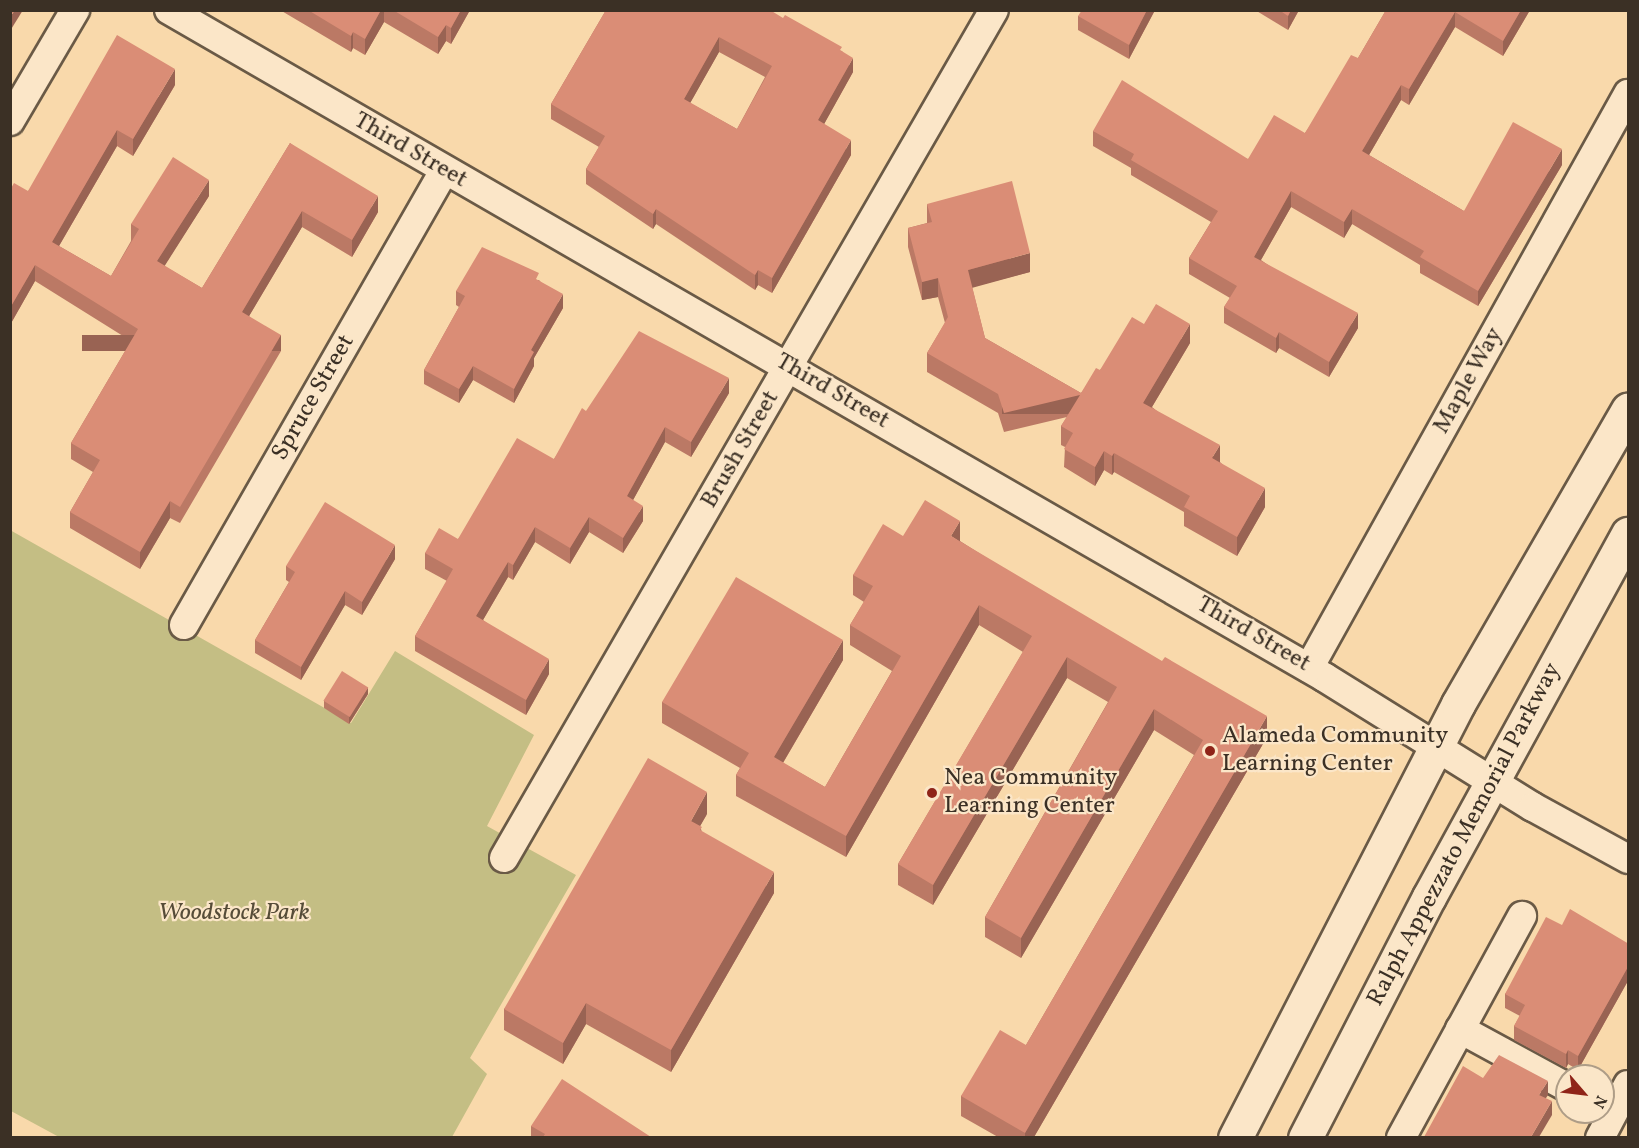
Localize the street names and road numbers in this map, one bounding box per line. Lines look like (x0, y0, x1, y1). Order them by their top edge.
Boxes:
street label: Third Street (348, 107, 472, 195)
street label: Maple Way (1428, 323, 1510, 439)
street label: Spruce Street (266, 330, 362, 466)
street label: Third Street (770, 348, 894, 436)
street label: Brush Street (696, 386, 786, 514)
street label: Third Street (1191, 591, 1315, 679)
street label: Ralph Appezzato Memorial Parkway (1362, 658, 1568, 1012)

